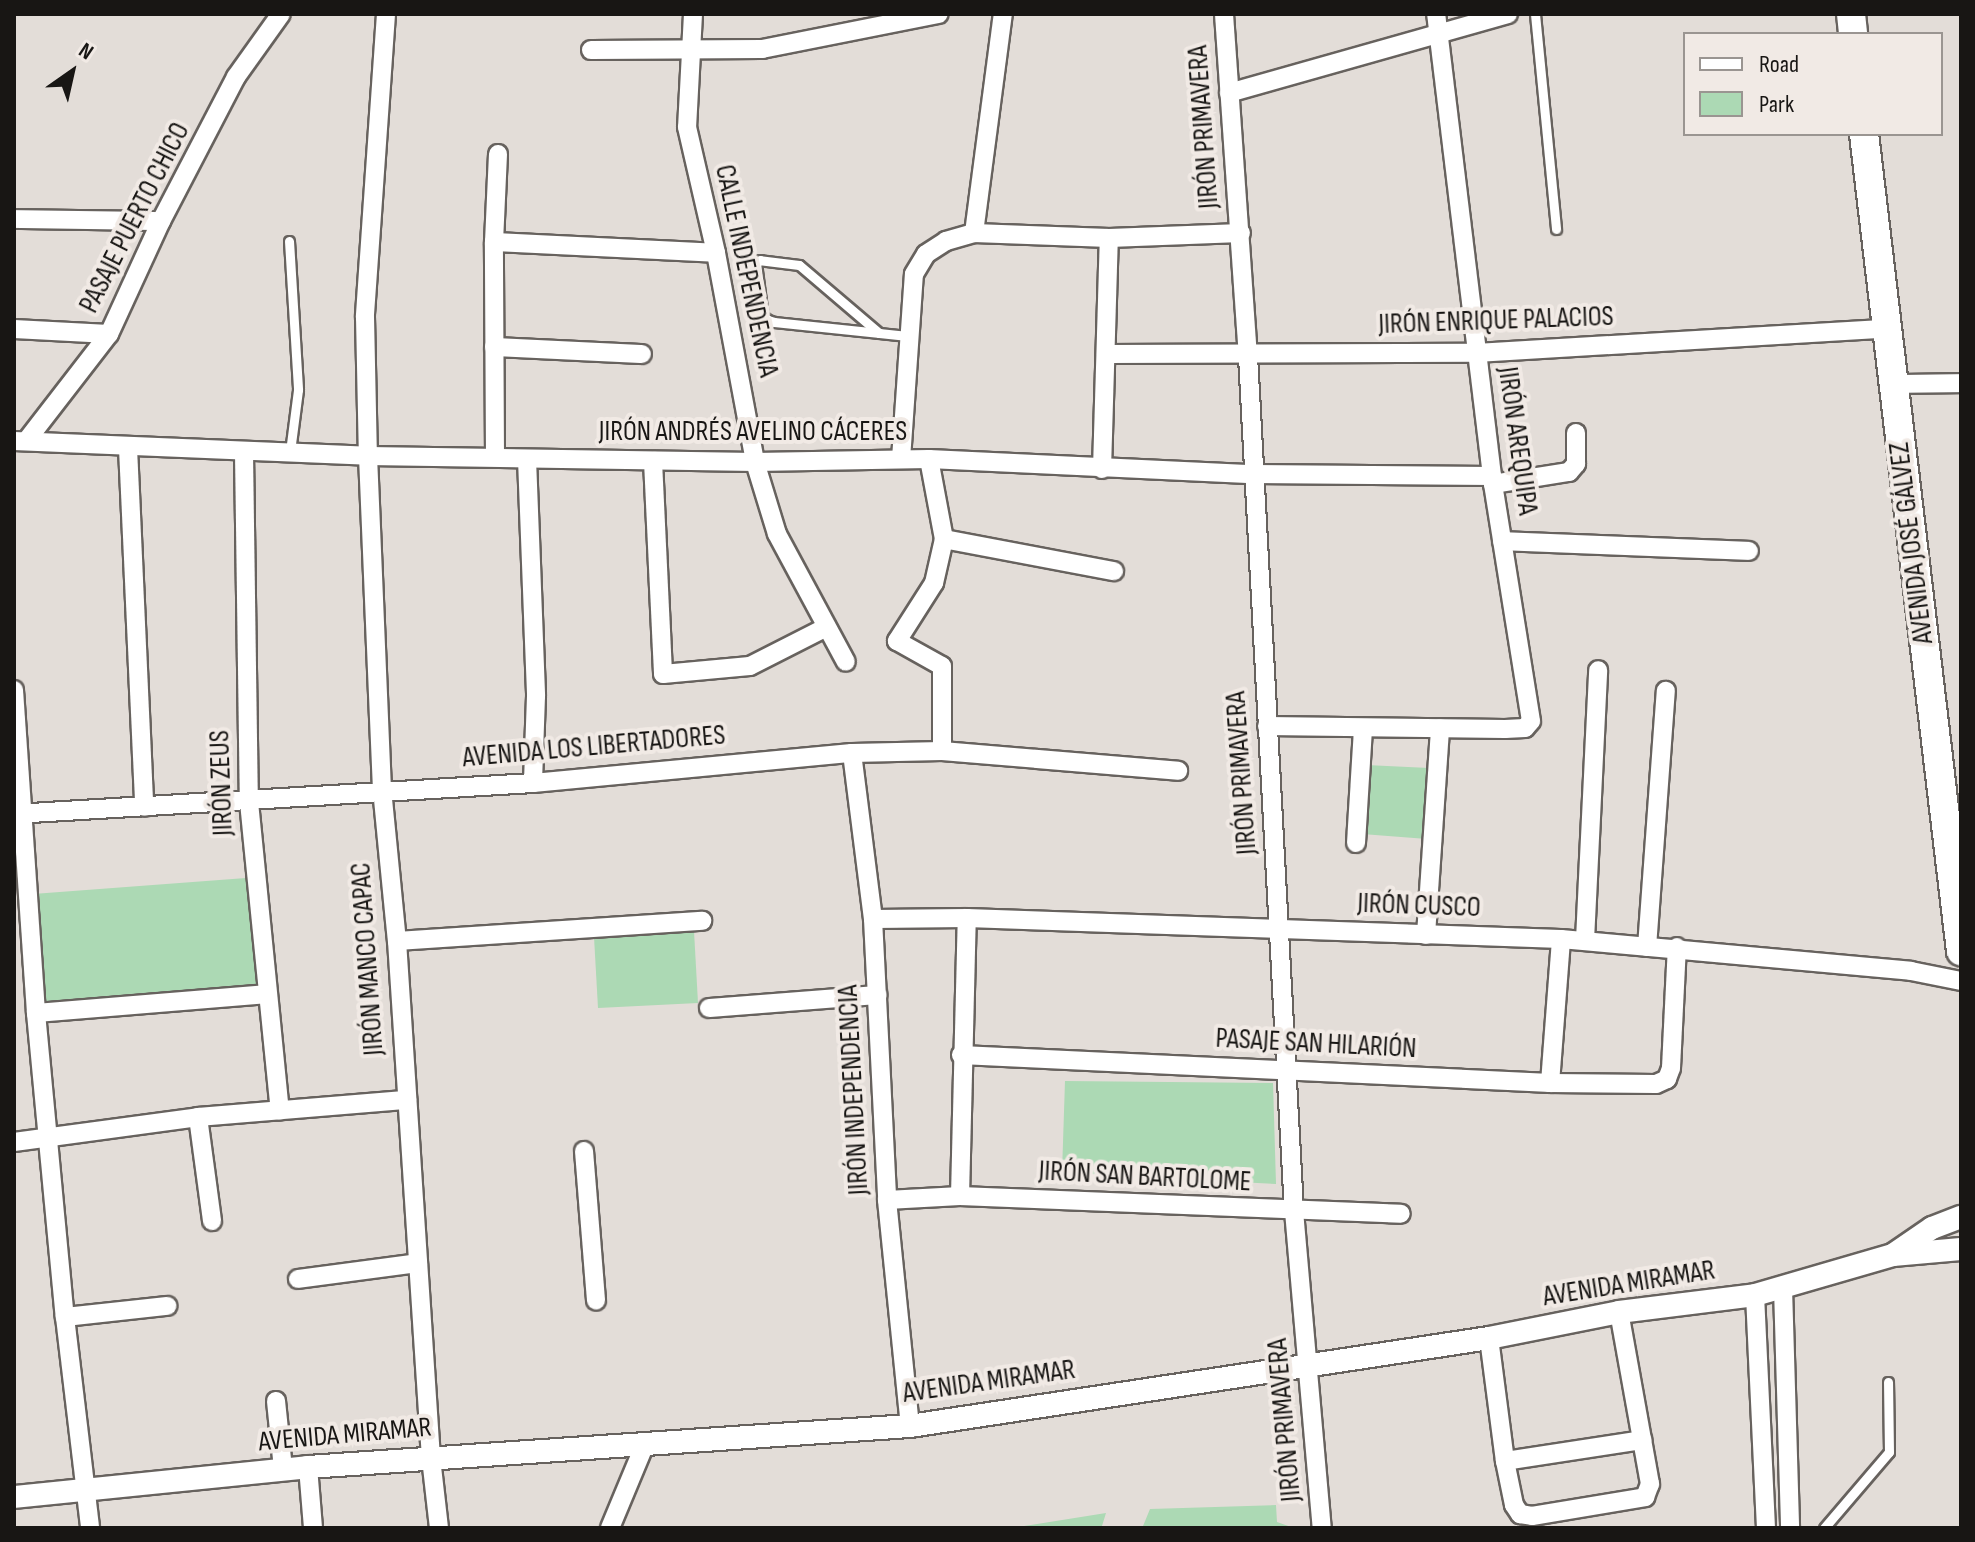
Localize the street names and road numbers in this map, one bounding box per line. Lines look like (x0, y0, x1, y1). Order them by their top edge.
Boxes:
street label: JIRÓN PRIMAVERA (1182, 44, 1226, 210)
street label: PASAJE PUERTO CHICO (73, 117, 197, 319)
street label: CALLE INDEPENDENCIA (707, 162, 785, 380)
street label: JIRÓN ENRIQUE PALACIOS (1378, 300, 1614, 342)
street label: JIRÓN AREQUIPA (1490, 365, 1544, 517)
street label: JIRÓN ANDRÉS AVELINO CÁCERES (599, 415, 907, 449)
street label: AVENIDA JOSÉ GÁLVEZ (1883, 440, 1941, 646)
street label: JIRÓN PRIMAVERA (1220, 690, 1264, 856)
street label: AVENIDA LOS LIBERTADORES (461, 719, 727, 775)
street label: JIRÓN ZEUS (203, 730, 241, 836)
street label: JIRÓN MANCO CAPAC (344, 861, 392, 1057)
street label: JIRÓN CUSCO (1357, 887, 1481, 925)
street label: JIRÓN INDEPENDENCIA (832, 984, 876, 1196)
street label: PASAJE SAN HILARIÓN (1215, 1022, 1417, 1066)
street label: JIRÓN SAN BARTOLOME (1038, 1155, 1252, 1199)
street label: AVENIDA MIRAMAR (1541, 1254, 1717, 1314)
street label: JIRÓN PRIMAVERA (1261, 1337, 1309, 1503)
street label: AVENIDA MIRAMAR (901, 1353, 1077, 1411)
street label: AVENIDA MIRAMAR (257, 1411, 433, 1459)

